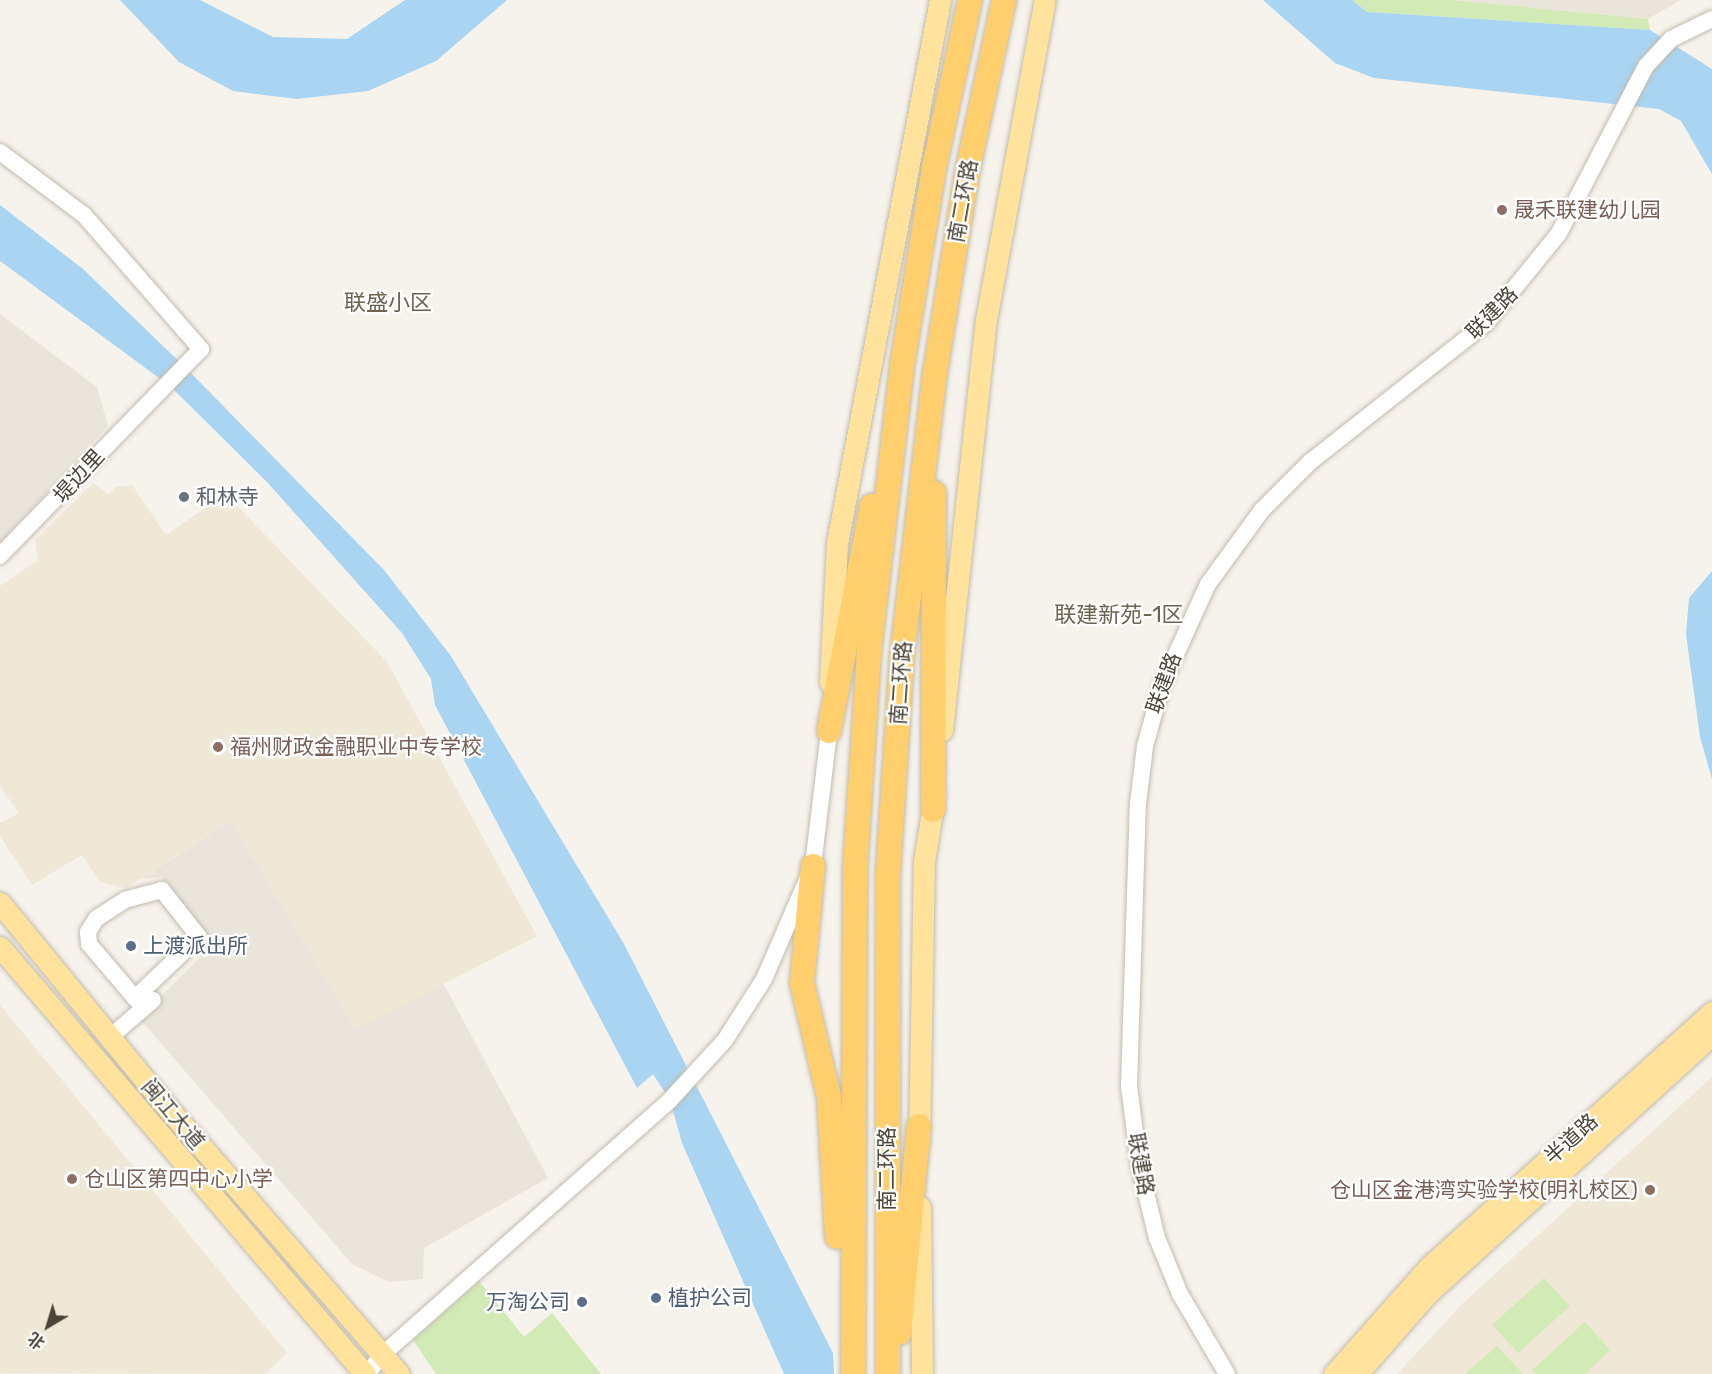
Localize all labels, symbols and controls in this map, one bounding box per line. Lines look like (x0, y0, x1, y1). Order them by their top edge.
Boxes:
street label: 南二环路 (943, 157, 983, 245)
place label: 晟禾联建幼儿园 (1514, 197, 1661, 223)
marker: 晟禾联建幼儿园 (1495, 203, 1509, 217)
street label: 联建路 (1461, 282, 1523, 344)
district label: 联盛小区 (344, 290, 432, 316)
street label: 堤边里 (49, 444, 109, 508)
place label: 和林寺 (196, 484, 259, 510)
marker: 和林寺 (177, 490, 191, 504)
district label: 联建新苑-1区 (1054, 602, 1184, 628)
street label: 南二环路 (886, 640, 916, 726)
street label: 联建路 (1141, 649, 1187, 717)
place label: 福州财政金融职业中专学校 (230, 734, 482, 760)
marker: 福州财政金融职业中专学校 (211, 740, 225, 754)
place label: 上渡派出所 (143, 933, 248, 959)
marker: 上渡派出所 (124, 939, 138, 953)
street label: 闽江大道 (136, 1074, 210, 1154)
street label: 半道路 (1539, 1109, 1603, 1169)
street label: 南二环路 (874, 1127, 900, 1211)
street label: 联建路 (1123, 1131, 1159, 1197)
place label: 仓山区第四中心小学 (84, 1166, 273, 1192)
marker: 仓山区第四中心小学 (65, 1172, 79, 1186)
place label: 仓山区金港湾实验学校(明礼校区) (1330, 1177, 1638, 1203)
marker: 仓山区金港湾实验学校(明礼校区) (1643, 1183, 1657, 1197)
place label: 植护公司 (668, 1285, 752, 1311)
place label: 万淘公司 (486, 1289, 570, 1315)
marker: 植护公司 (649, 1291, 663, 1305)
marker: 万淘公司 (575, 1295, 589, 1309)
north arrow (18, 1296, 78, 1356)
text: 北 (24, 1328, 49, 1353)

